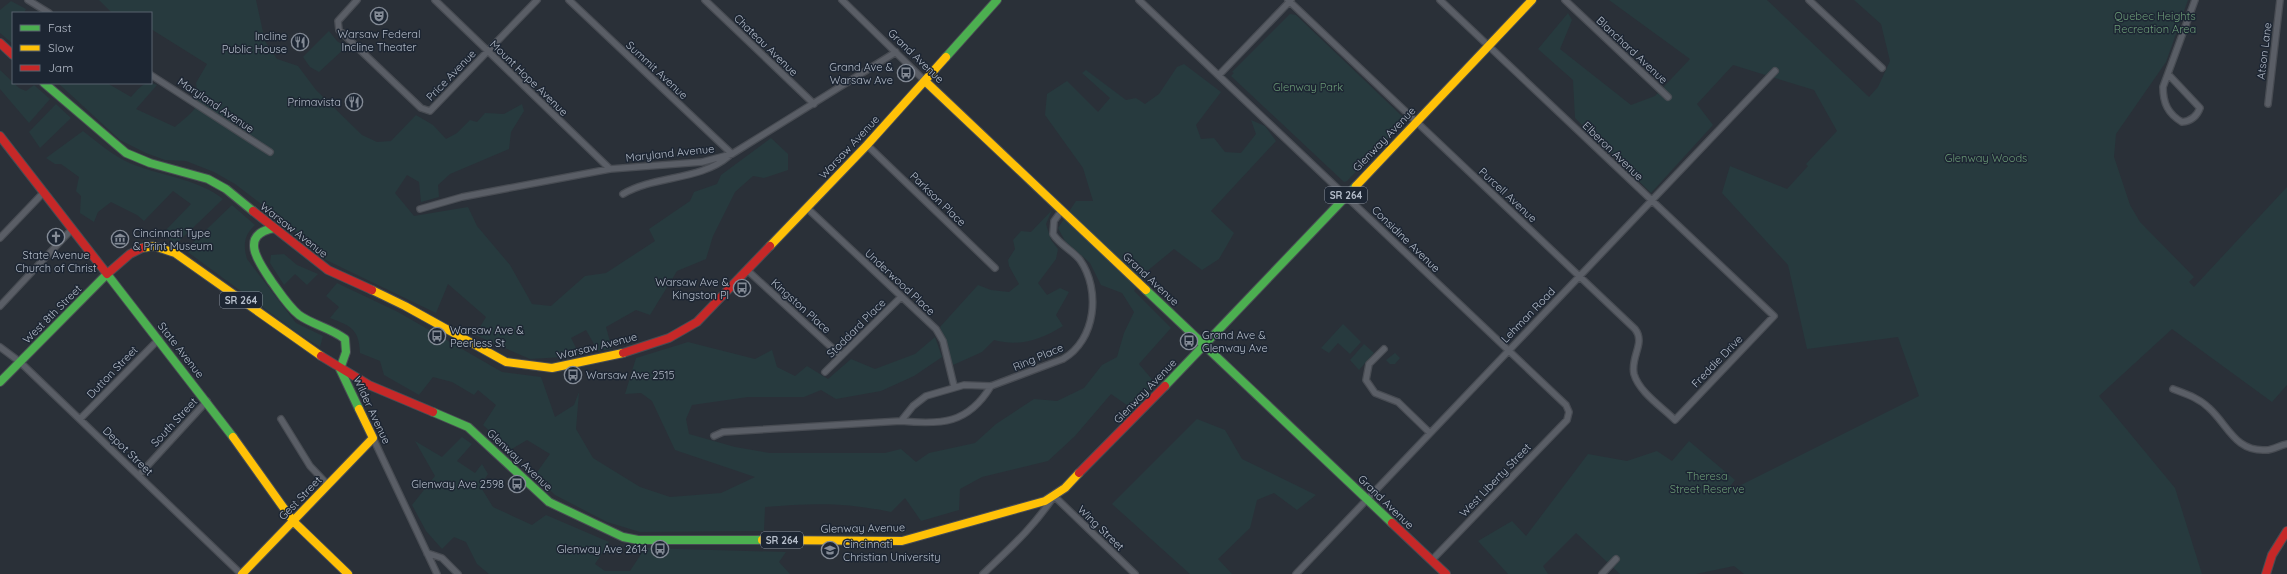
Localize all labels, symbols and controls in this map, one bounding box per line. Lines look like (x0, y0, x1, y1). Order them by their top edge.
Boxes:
theatre icon: Warsaw Federal Incline Theater (369, 6, 389, 26)
park label: Quebec Heights Recreation Area (2114, 9, 2196, 36)
street label: Chateau Avenue (731, 11, 801, 79)
legend (12, 12, 152, 84)
street label: Blanchard Avenue (1593, 13, 1671, 87)
text: Fast (48, 20, 72, 35)
street label: Atson Lane (2254, 22, 2274, 80)
street label: Grand Avenue (885, 26, 947, 86)
place label: Warsaw Federal Incline Theater (337, 27, 421, 54)
place label: Incline Public House (222, 29, 287, 56)
restaurant icon: Incline Public House (290, 32, 310, 52)
street label: Mount Hope Avenue (487, 37, 571, 119)
street label: Summit Avenue (623, 38, 691, 102)
text: Slow (48, 40, 74, 55)
street label: Price Avenue (423, 47, 479, 103)
text: Jam (48, 60, 73, 75)
place label: Grand Ave & Warsaw Ave (829, 60, 894, 87)
bus stop icon: Grand Ave & Warsaw Ave (896, 63, 916, 83)
street label: Maryland Avenue (175, 74, 257, 136)
park label: Glenway Park (1273, 80, 1343, 94)
restaurant icon: Primavista (344, 92, 364, 112)
place label: Primavista (288, 95, 341, 109)
street label: Glenway Avenue (1350, 104, 1418, 174)
street label: Warsaw Avenue (816, 112, 882, 182)
street label: Elberon Avenue (1580, 118, 1646, 184)
street label: Maryland Avenue (625, 141, 715, 165)
park label: Glenway Woods (1945, 151, 2027, 165)
street label: Purcell Avenue (1476, 165, 1540, 225)
street label: Parkson Place (907, 169, 969, 229)
road number: SR 264 (1325, 187, 1367, 203)
street label: Warsaw Avenue (257, 199, 331, 261)
street label: Considine Avenue (1369, 203, 1443, 275)
place label: Cincinnati Type & Print Museum (133, 226, 213, 253)
church icon: State Avenue Church of Christ (46, 227, 66, 247)
museum icon: Cincinnati Type & Print Museum (110, 229, 130, 249)
street label: Underwood Place (862, 246, 938, 318)
place label: State Avenue Church of Christ (15, 248, 97, 275)
street label: Grand Avenue (1120, 249, 1182, 309)
place label: Warsaw Ave & Kingston Pl (655, 275, 730, 302)
street label: Kingston Place (768, 276, 834, 336)
bus stop icon: Warsaw Ave & Kingston Pl (732, 278, 752, 298)
street label: West 8th Street (20, 281, 85, 346)
street label: Lehman Road (1498, 284, 1558, 346)
road number: SR 264 (220, 292, 262, 308)
street label: Stoddard Place (824, 296, 888, 360)
street label: State Avenue (155, 319, 207, 381)
place label: Warsaw Ave & Peerless St (450, 323, 524, 350)
bus stop icon: Warsaw Ave & Peerless St (427, 326, 447, 346)
place label: Grand Ave & Glenway Ave (1202, 328, 1268, 355)
street label: Warsaw Avenue (555, 329, 639, 363)
bus stop icon: Grand Ave & Glenway Ave (1179, 331, 1199, 351)
street label: Freddie Drive (1688, 332, 1746, 390)
street label: Ring Place (1011, 340, 1065, 374)
street label: Dutton Street (83, 343, 141, 401)
street label: Glenway Avenue (1111, 356, 1179, 426)
bus stop icon: Warsaw Ave 2515 (563, 365, 583, 385)
place label: Warsaw Ave 2515 (586, 368, 675, 382)
street label: Wilder Avenue (350, 374, 394, 446)
street label: South Street (148, 394, 200, 449)
street label: Depot Street (100, 424, 156, 479)
street label: Glenway Avenue (484, 426, 556, 494)
street label: West Liberty Street (1456, 440, 1534, 520)
park label: Theresa Street Reserve (1670, 469, 1744, 496)
street label: Grand Avenue (1355, 472, 1417, 532)
street label: Gest Street (276, 473, 325, 523)
bus stop icon: Glenway Ave 2598 (507, 474, 527, 494)
place label: Glenway Ave 2598 (411, 477, 504, 491)
street label: Wing Street (1075, 502, 1127, 554)
street label: Glenway Avenue (821, 520, 905, 536)
road number: SR 264 (761, 532, 803, 548)
place label: Cincinnati Christian University (843, 537, 941, 564)
bus stop icon: Glenway Ave 2614 (650, 539, 670, 559)
school or university icon: Cincinnati Christian University (820, 540, 840, 560)
place label: Glenway Ave 2614 (557, 542, 647, 556)

